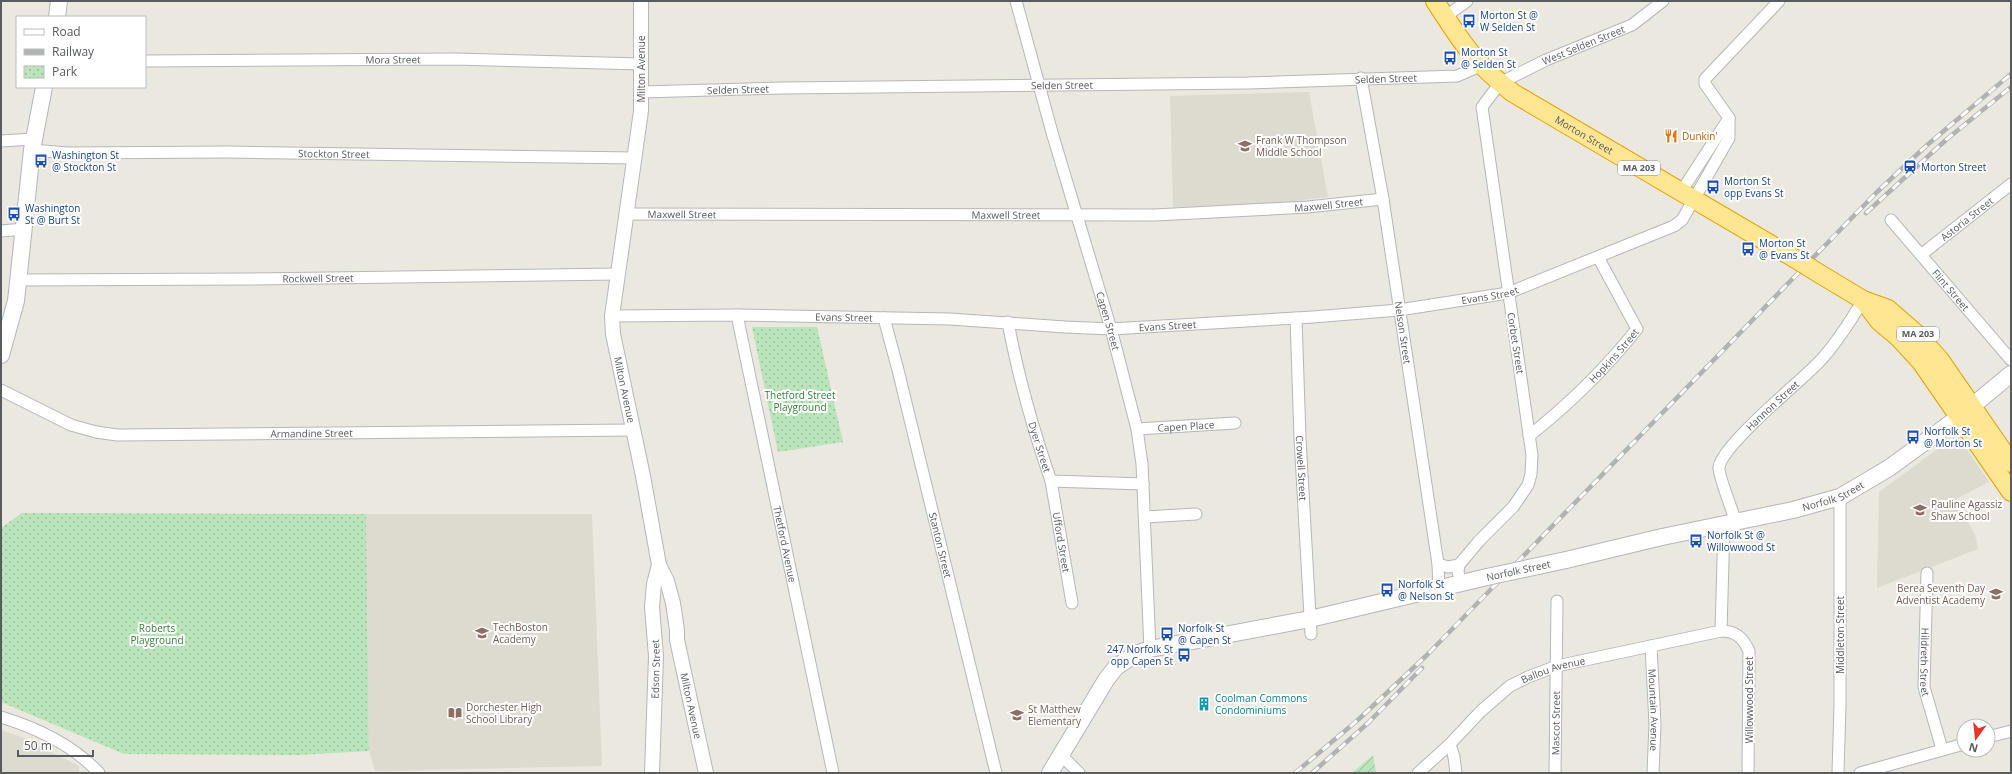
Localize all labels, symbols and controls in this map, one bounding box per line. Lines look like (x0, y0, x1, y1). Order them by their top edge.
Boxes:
place label: Morton St @ W Selden St (1480, 8, 1538, 34)
bus stop icon: Morton St @ W Selden St (1461, 13, 1477, 29)
legend (16, 16, 146, 88)
street label: West Selden Street (1540, 22, 1627, 68)
text: Road (52, 23, 81, 40)
street label: Milton Avenue (634, 35, 648, 103)
text: Railway (52, 43, 95, 60)
place label: Morton St @ Selden St (1461, 45, 1516, 71)
bus stop icon: Morton St @ Selden St (1442, 50, 1458, 66)
street label: Mora Street (365, 52, 421, 67)
text: Park (52, 63, 78, 80)
street label: Selden Street (1355, 70, 1418, 86)
street label: Selden Street (1031, 78, 1093, 92)
street label: Selden Street (707, 81, 770, 97)
street label: Morton Street (1552, 112, 1616, 158)
restaurant icon: Dunkin' (1663, 128, 1679, 144)
place label: Dunkin' (1682, 129, 1718, 143)
place label: Frank W Thompson Middle School (1256, 133, 1347, 159)
school or university icon: Frank W Thompson Middle School (1237, 138, 1253, 154)
street label: Stockton Street (298, 146, 370, 161)
place label: Washington St @ Stockton St (52, 148, 120, 174)
bus stop icon: Washington St @ Stockton St (33, 153, 49, 169)
station icon: Morton Street (1902, 159, 1918, 175)
place label: Morton Street (1921, 160, 1987, 174)
road number: MA 203 (1618, 161, 1660, 175)
place label: Morton St opp Evans St (1724, 174, 1784, 200)
bus stop icon: Morton St opp Evans St (1705, 179, 1721, 195)
street label: Astoria Street (1938, 193, 1996, 244)
street label: Maxwell Street (1294, 194, 1364, 215)
place label: Washington St @ Burt St (25, 201, 81, 227)
bus stop icon: Washington St @ Burt St (6, 206, 22, 222)
street label: Maxwell Street (648, 207, 717, 221)
street label: Maxwell Street (972, 208, 1041, 222)
place label: Morton St @ Evans St (1759, 236, 1810, 262)
bus stop icon: Morton St @ Evans St (1740, 241, 1756, 257)
street label: Flint Street (1929, 266, 1973, 314)
street label: Rockwell Street (282, 271, 354, 286)
street label: Evans Street (1460, 282, 1521, 307)
street label: Capen Street (1093, 290, 1123, 352)
street label: Nelson Street (1391, 300, 1415, 365)
street label: Evans Street (815, 309, 873, 325)
street label: Corbet Street (1504, 311, 1528, 375)
street label: Evans Street (1138, 317, 1197, 334)
street label: Hopkins Street (1586, 325, 1642, 386)
road number: MA 203 (1897, 327, 1939, 341)
street label: Milton Avenue (611, 355, 639, 424)
street label: Hannon Street (1743, 377, 1802, 434)
park label: Thetford Street Playground (765, 388, 836, 414)
street label: Capen Place (1157, 417, 1215, 435)
street label: Dyer Street (1025, 420, 1055, 475)
place label: Norfolk St @ Morton St (1924, 424, 1982, 450)
street label: Armandine Street (270, 426, 353, 441)
bus stop icon: Norfolk St @ Morton St (1905, 429, 1921, 445)
street label: Crowell Street (1293, 435, 1311, 501)
street label: Norfolk Street (1801, 477, 1867, 514)
place label: Pauline Agassiz Shaw School (1931, 497, 2002, 523)
school or university icon: Pauline Agassiz Shaw School (1912, 502, 1928, 518)
street label: Thetford Avenue (770, 504, 800, 584)
street label: Stanton Street (926, 511, 955, 580)
street label: Ufford Street (1049, 511, 1074, 574)
place label: Norfolk St @ Willowwood St (1707, 528, 1776, 554)
bus stop icon: Norfolk St @ Willowwood St (1688, 533, 1704, 549)
street label: Norfolk Street (1485, 556, 1552, 584)
place label: Norfolk St @ Nelson St (1398, 577, 1454, 603)
place label: Berea Seventh Day Adventist Academy (1896, 581, 1986, 607)
bus stop icon: Norfolk St @ Nelson St (1379, 582, 1395, 598)
school or university icon: Berea Seventh Day Adventist Academy (1988, 586, 2004, 602)
street label: Middleton Street (1833, 596, 1847, 674)
place label: TechBoston Academy (493, 620, 548, 646)
park label: Roberts Playground (130, 621, 184, 647)
place label: Norfolk St @ Capen St (1178, 621, 1231, 647)
school or university icon: TechBoston Academy (474, 625, 490, 641)
bus stop icon: Norfolk St @ Capen St (1159, 626, 1175, 642)
street label: Hildreth Street (1917, 628, 1933, 698)
street label: Edson Street (648, 639, 663, 699)
place label: 247 Norfolk St opp Capen St (1107, 642, 1173, 668)
bus stop icon: 247 Norfolk St opp Capen St (1176, 647, 1192, 663)
street label: Ballou Avenue (1518, 653, 1587, 686)
street label: Willowwood Street (1742, 656, 1756, 744)
street label: Mountain Avenue (1645, 668, 1662, 752)
street label: Milton Avenue (677, 671, 705, 741)
street label: Mascot Street (1548, 690, 1563, 755)
place label: Coolman Commons Condominiums (1215, 691, 1307, 717)
building icon: Coolman Commons Condominiums (1196, 696, 1212, 712)
place label: Dorchester High School Library (466, 700, 542, 726)
place label: St Matthew Elementary (1028, 702, 1082, 728)
library icon: Dorchester High School Library (447, 705, 463, 721)
school or university icon: St Matthew Elementary (1009, 707, 1025, 723)
north arrow (1956, 718, 1996, 758)
scale bar (18, 732, 93, 758)
text: 50 m (24, 737, 52, 754)
text: N (1967, 740, 1980, 757)

